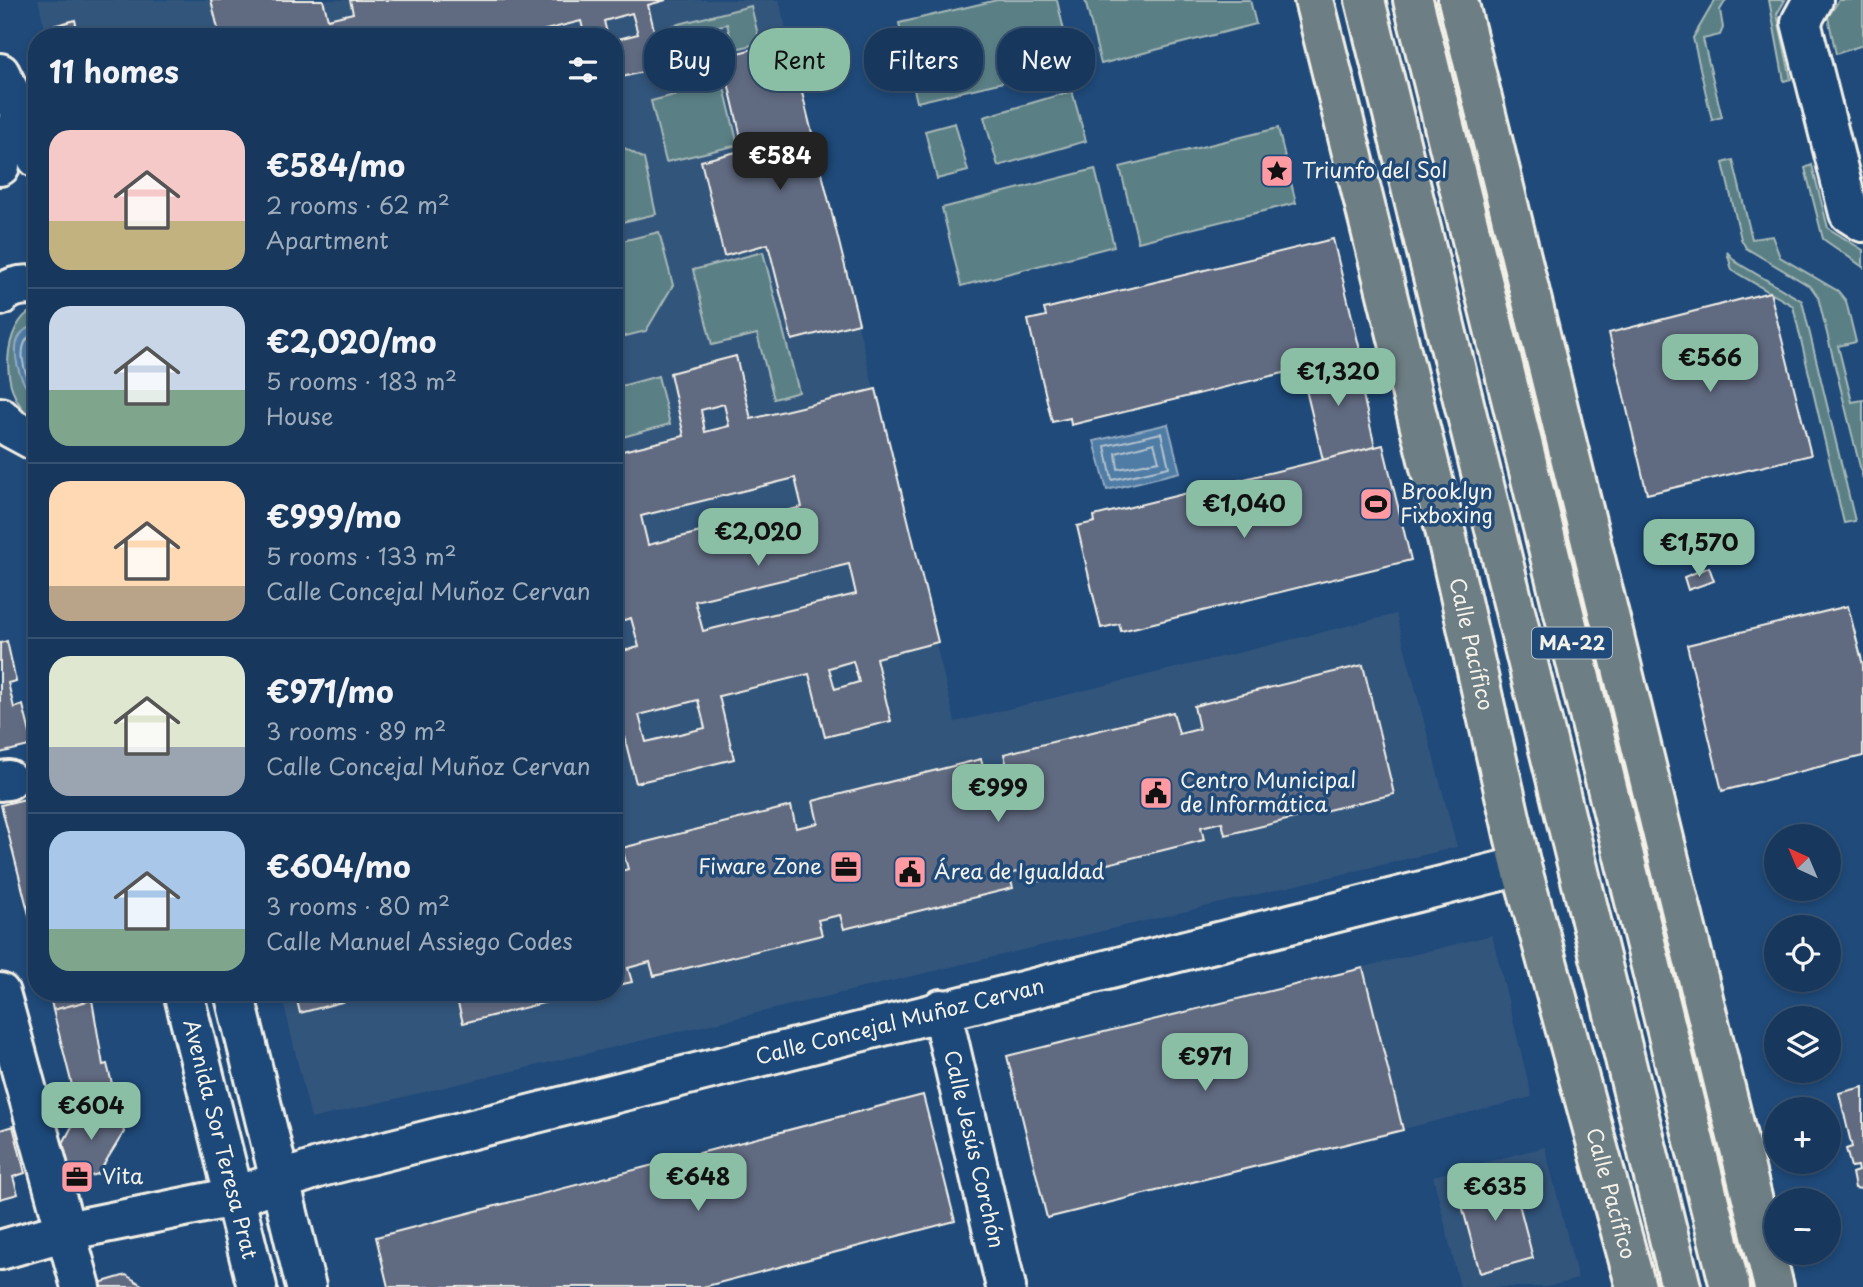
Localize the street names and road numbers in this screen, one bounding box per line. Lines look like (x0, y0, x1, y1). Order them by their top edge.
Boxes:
street label: Calle Pacífico (1442, 574, 1503, 713)
road number: MA-22 (1532, 628, 1612, 658)
street label: Calle Concejal Muñoz Cervan (752, 968, 1047, 1071)
street label: Avenida Sor Teresa Prat (176, 1016, 267, 1262)
street label: Calle Jesús Corchón (937, 1047, 1014, 1251)
street label: Calle Pacífico (1579, 1124, 1646, 1262)

